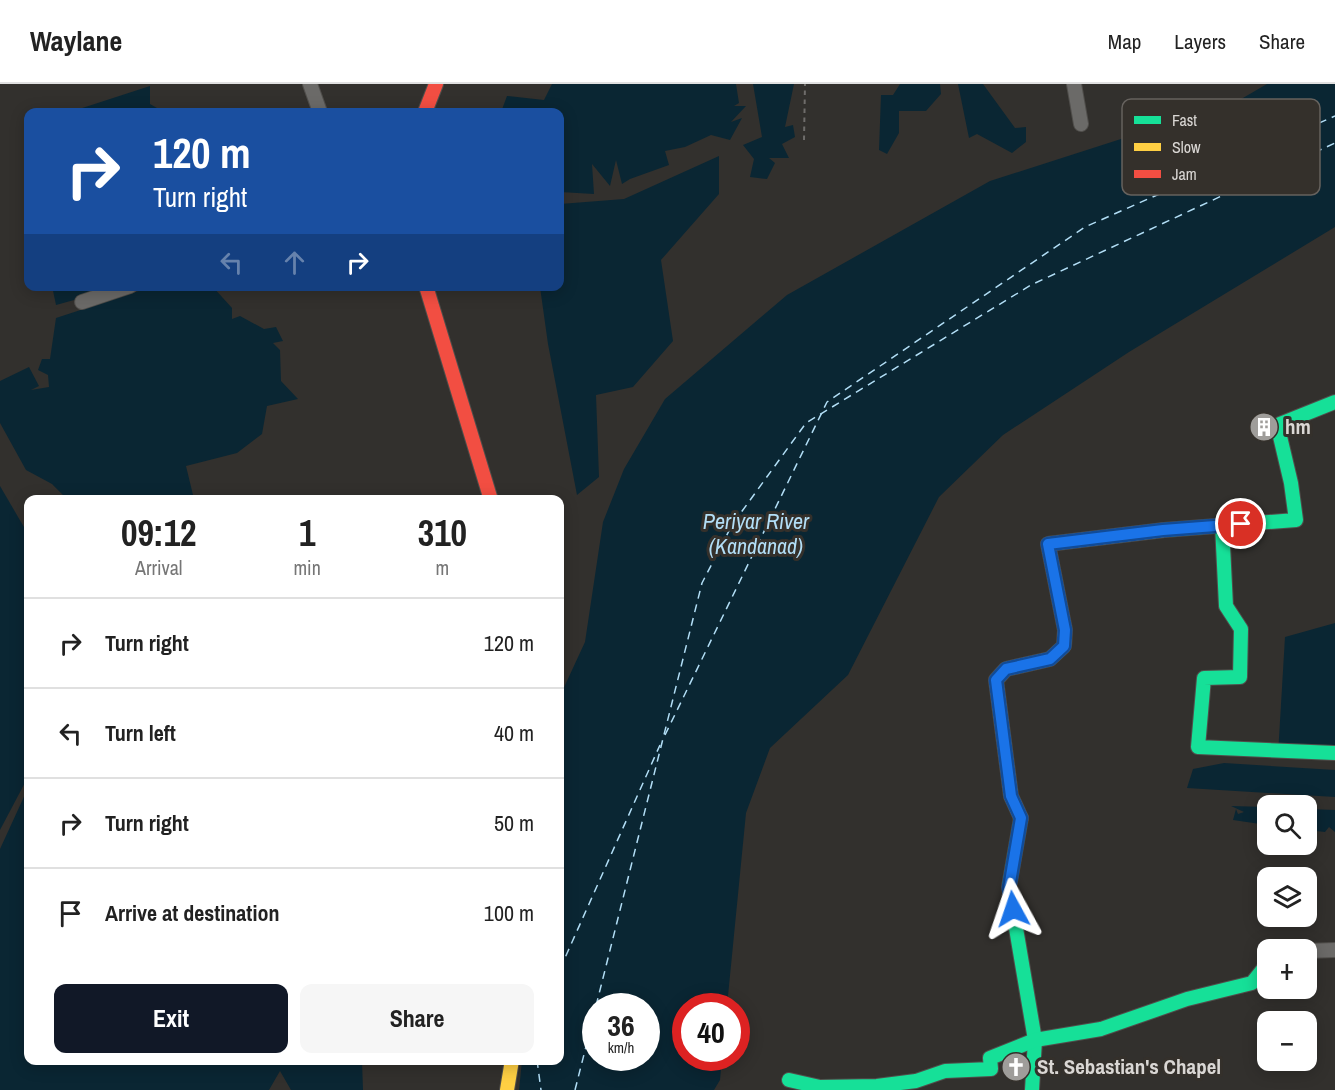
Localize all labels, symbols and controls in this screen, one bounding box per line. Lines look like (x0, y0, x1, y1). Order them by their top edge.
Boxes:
text: Waylane (30, 22, 122, 60)
text: Map (1108, 27, 1141, 56)
text: Layers (1174, 27, 1226, 56)
text: Share (1259, 27, 1305, 56)
legend (1122, 99, 1320, 195)
text: Fast (1172, 109, 1197, 131)
text: 120 m (153, 125, 251, 181)
icon: right (54, 132, 132, 210)
text: Slow (1172, 136, 1201, 158)
text: Jam (1172, 163, 1197, 185)
text: Turn right (153, 179, 247, 215)
icon: left (215, 246, 248, 279)
icon: ahead (278, 246, 311, 279)
icon: right (341, 246, 374, 279)
building icon: hm (1248, 411, 1280, 443)
place label: hm (1285, 412, 1311, 441)
pin (1215, 498, 1266, 549)
water label: Periyar River (Kandanad) (703, 506, 810, 561)
icon: arrive (1224, 507, 1257, 540)
text: 09:12 (121, 509, 196, 557)
text: 1 (299, 509, 315, 557)
text: 310 (418, 509, 467, 557)
text: Arrival (135, 554, 182, 581)
text: min (293, 554, 321, 581)
text: m (436, 554, 449, 581)
icon: right (54, 627, 87, 660)
text: Turn right (105, 628, 189, 658)
text: 120 m (484, 628, 534, 658)
icon: left (54, 717, 87, 750)
text: Turn left (105, 718, 176, 748)
text: 40 m (494, 718, 534, 748)
map controls (1257, 795, 1317, 1071)
button: search (1257, 795, 1317, 855)
icon: right (54, 807, 87, 840)
text: Turn right (105, 808, 189, 838)
text: 50 m (494, 808, 534, 838)
button: layers (1257, 867, 1317, 927)
position arrow (981, 877, 1045, 941)
icon: arrive (54, 897, 87, 930)
text: Arrive at destination (105, 898, 279, 928)
text: 100 m (484, 898, 534, 928)
button: + (1257, 939, 1317, 999)
button: Exit (54, 984, 288, 1053)
button: Share (300, 984, 534, 1053)
speed limit sign: 40 (672, 993, 750, 1071)
text: 36 (607, 1005, 635, 1045)
button: − (1257, 1011, 1317, 1071)
text: km/h (608, 1037, 634, 1058)
church icon: St. Sebastian's Chapel (1000, 1051, 1032, 1083)
place label: St. Sebastian's Chapel (1037, 1052, 1221, 1081)

